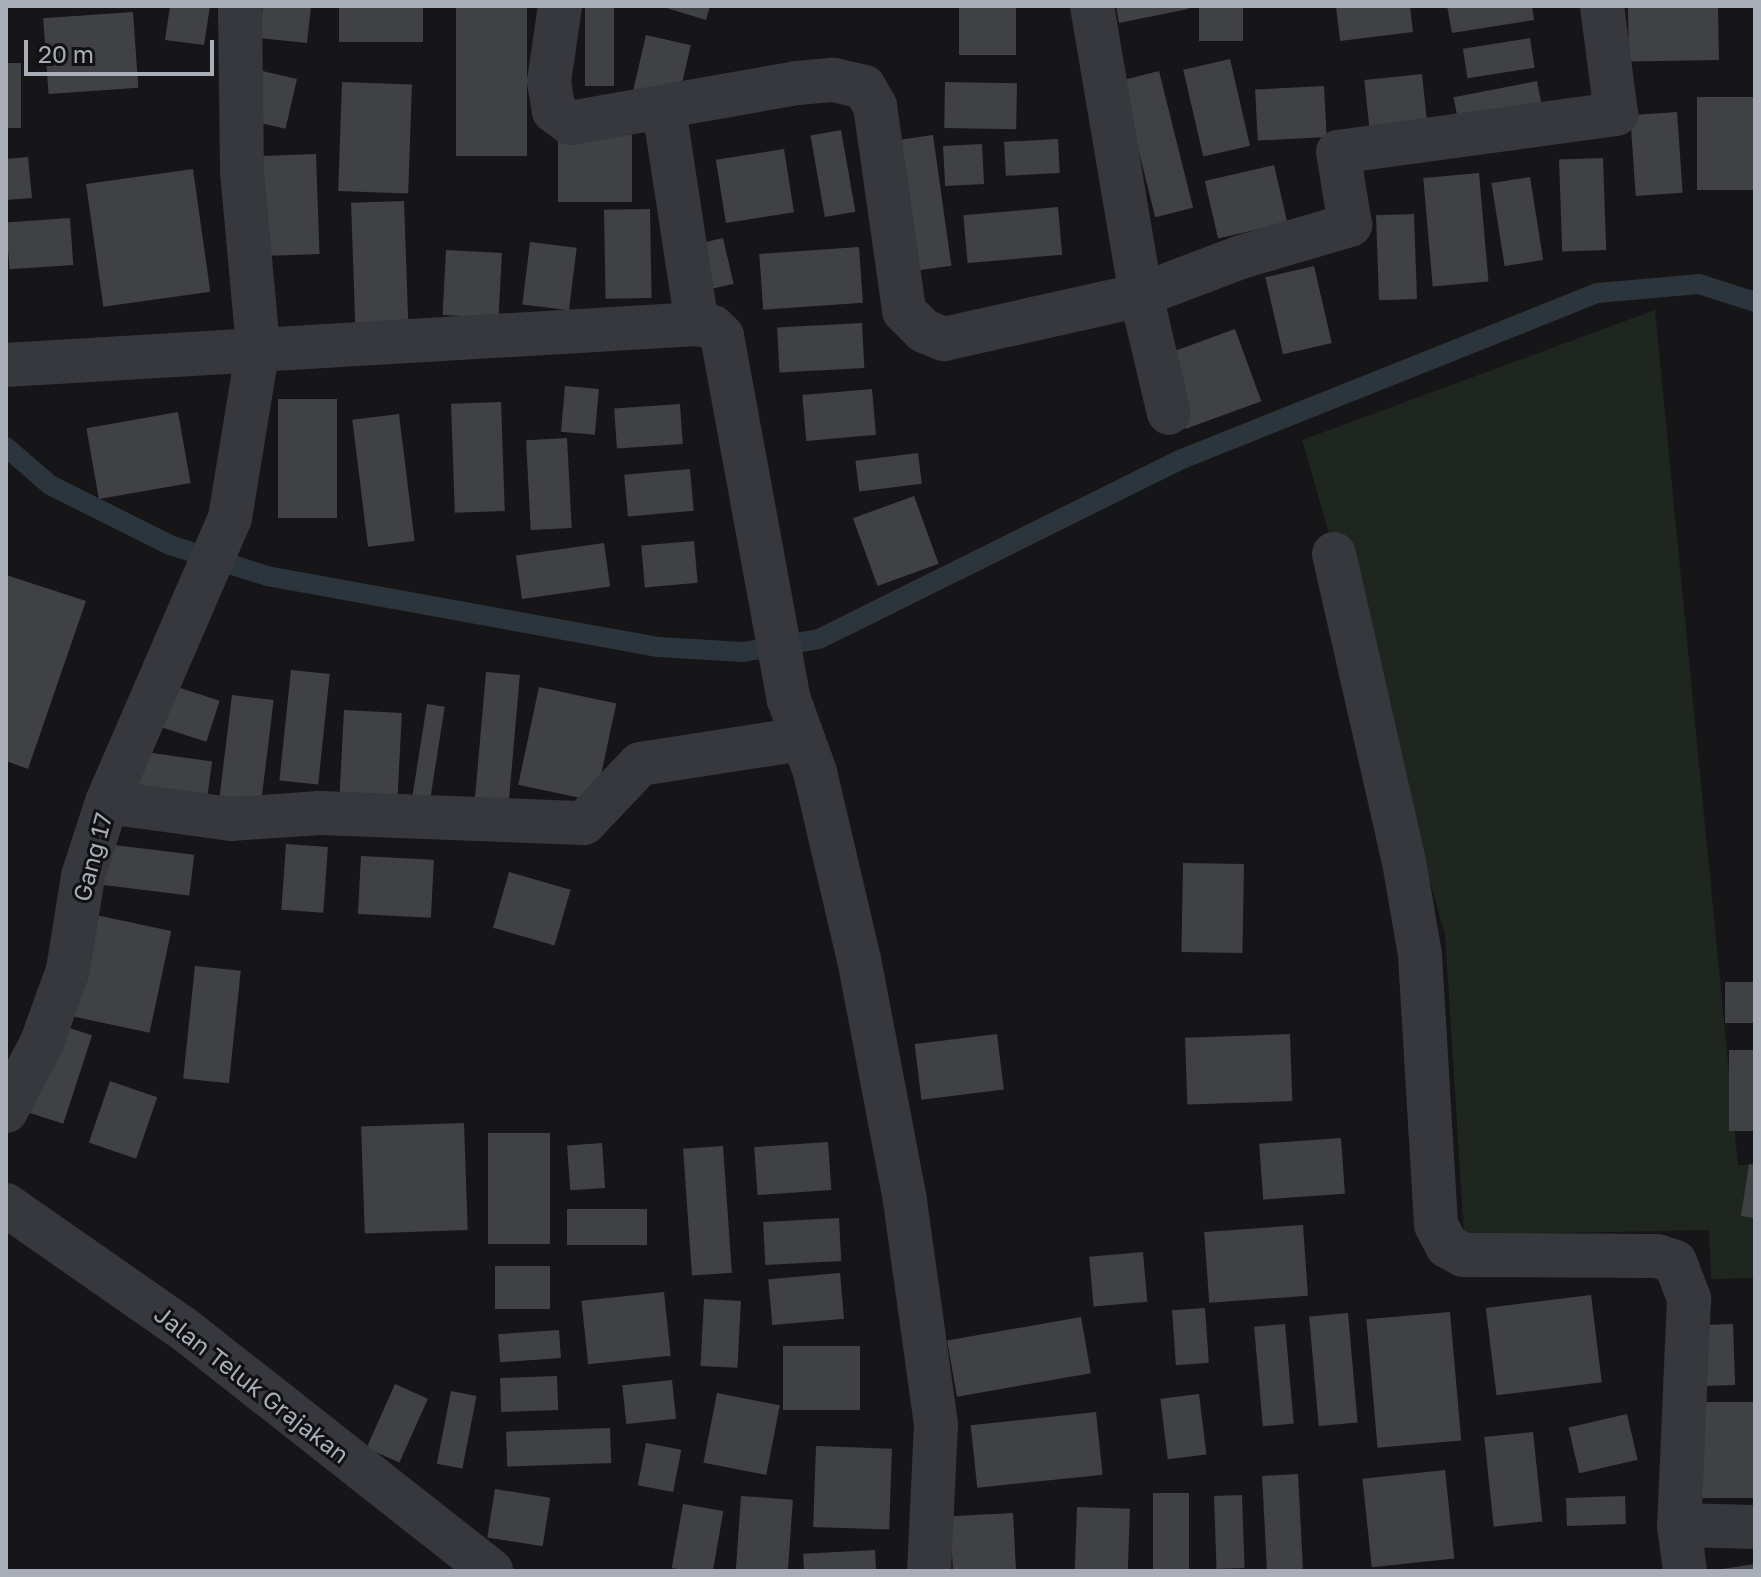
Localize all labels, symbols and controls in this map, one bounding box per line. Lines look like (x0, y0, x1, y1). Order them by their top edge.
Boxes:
scale bar (28, 24, 218, 74)
text: 20 m (38, 39, 94, 68)
street label: Gang 17 (66, 810, 118, 904)
street label: Jalan Teluk Grajakan (149, 1299, 355, 1469)

